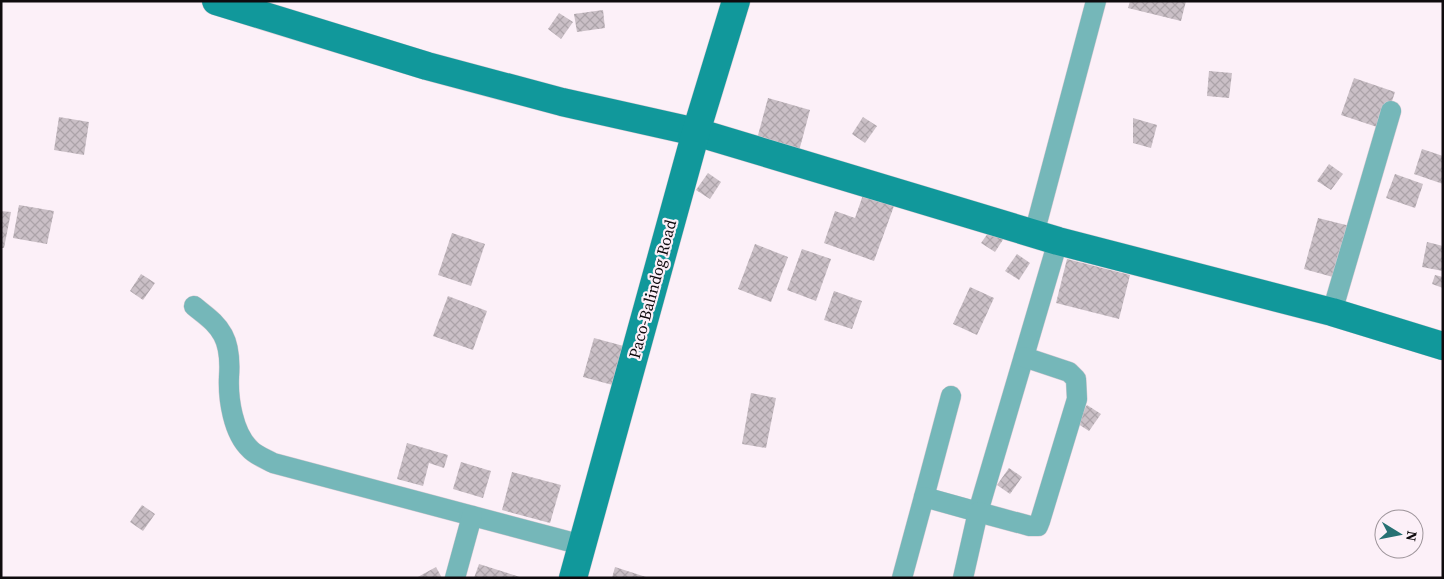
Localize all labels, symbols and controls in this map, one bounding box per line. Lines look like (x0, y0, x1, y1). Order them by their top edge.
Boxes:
street label: Paco-Balindog Road (623, 217, 681, 361)
north arrow (1374, 509, 1424, 559)
text: N (1401, 529, 1423, 543)

